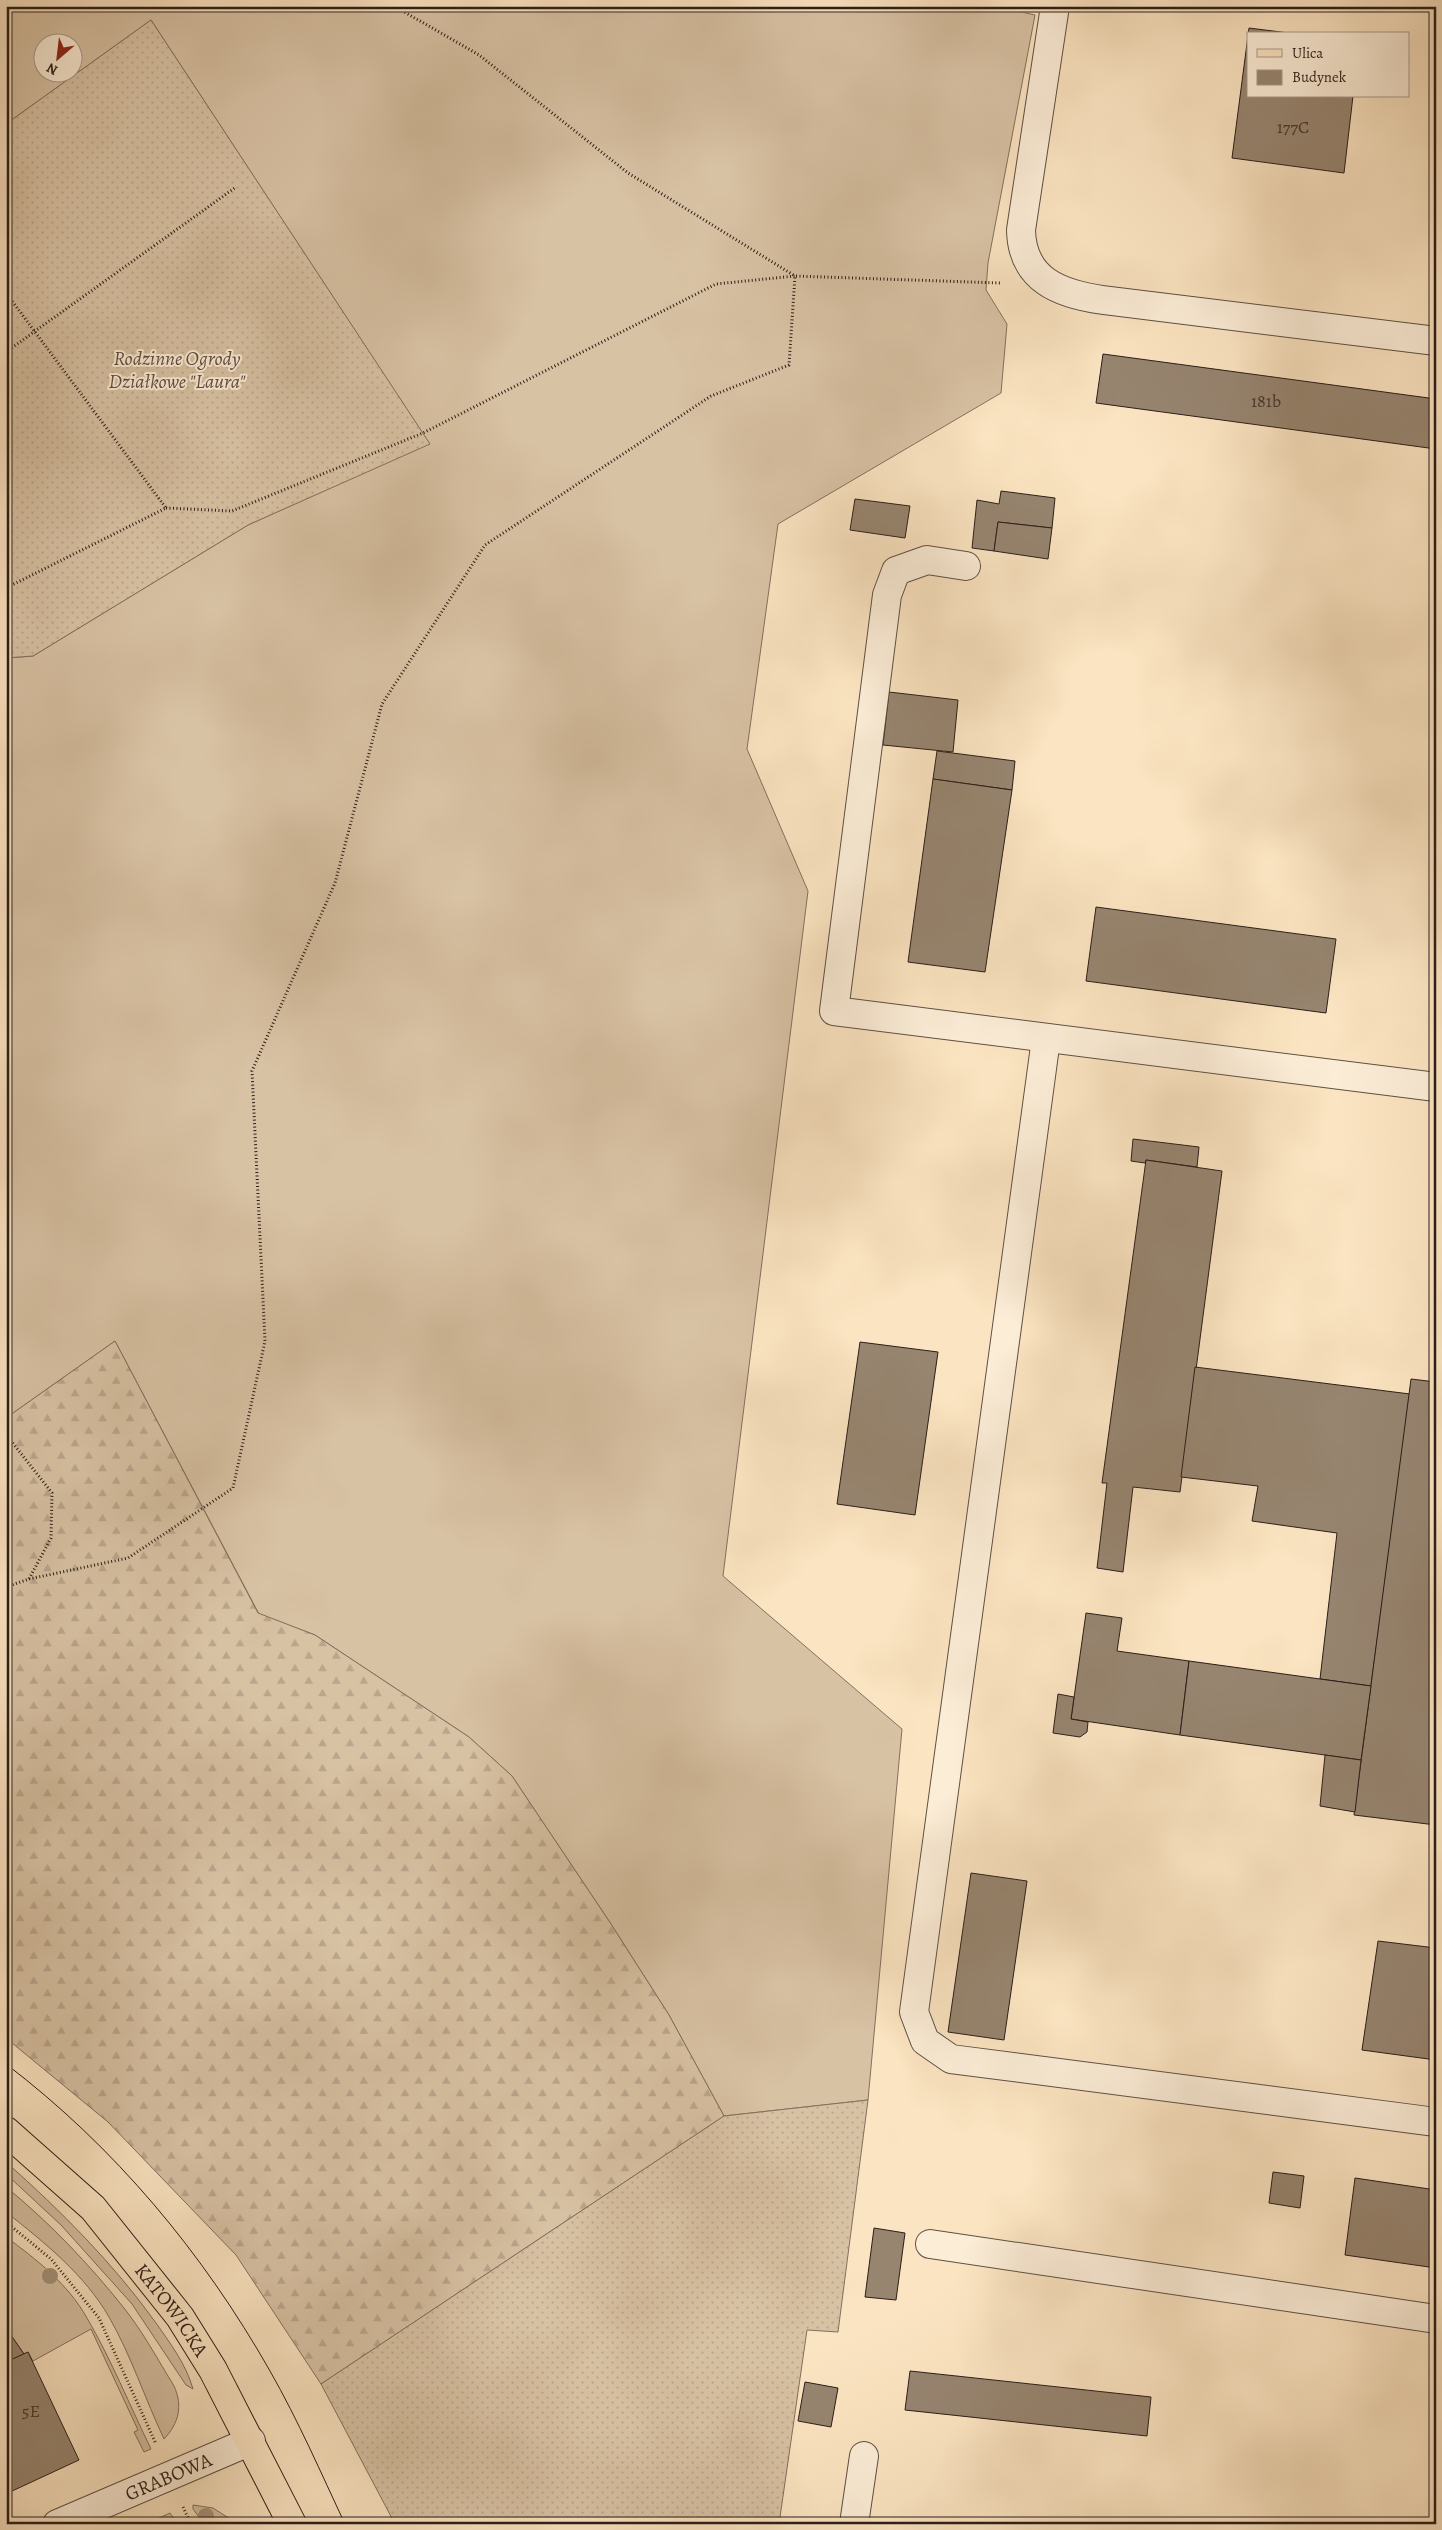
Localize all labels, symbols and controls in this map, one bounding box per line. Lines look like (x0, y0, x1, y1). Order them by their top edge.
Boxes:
north arrow (32, 32, 82, 82)
legend (1247, 32, 1410, 98)
text: Ulica (1292, 43, 1323, 63)
text: N (43, 58, 61, 80)
text: Budynek (1292, 67, 1347, 87)
house number: 177C (1277, 115, 1309, 139)
park label: Rodzinne Ogrody Działkowe "Laura" (109, 345, 247, 395)
house number: 181b (1251, 389, 1281, 413)
street label: KATOWICKA (129, 2257, 215, 2362)
house number: 5E (22, 2399, 40, 2423)
street label: GRABOWA (121, 2446, 216, 2507)

